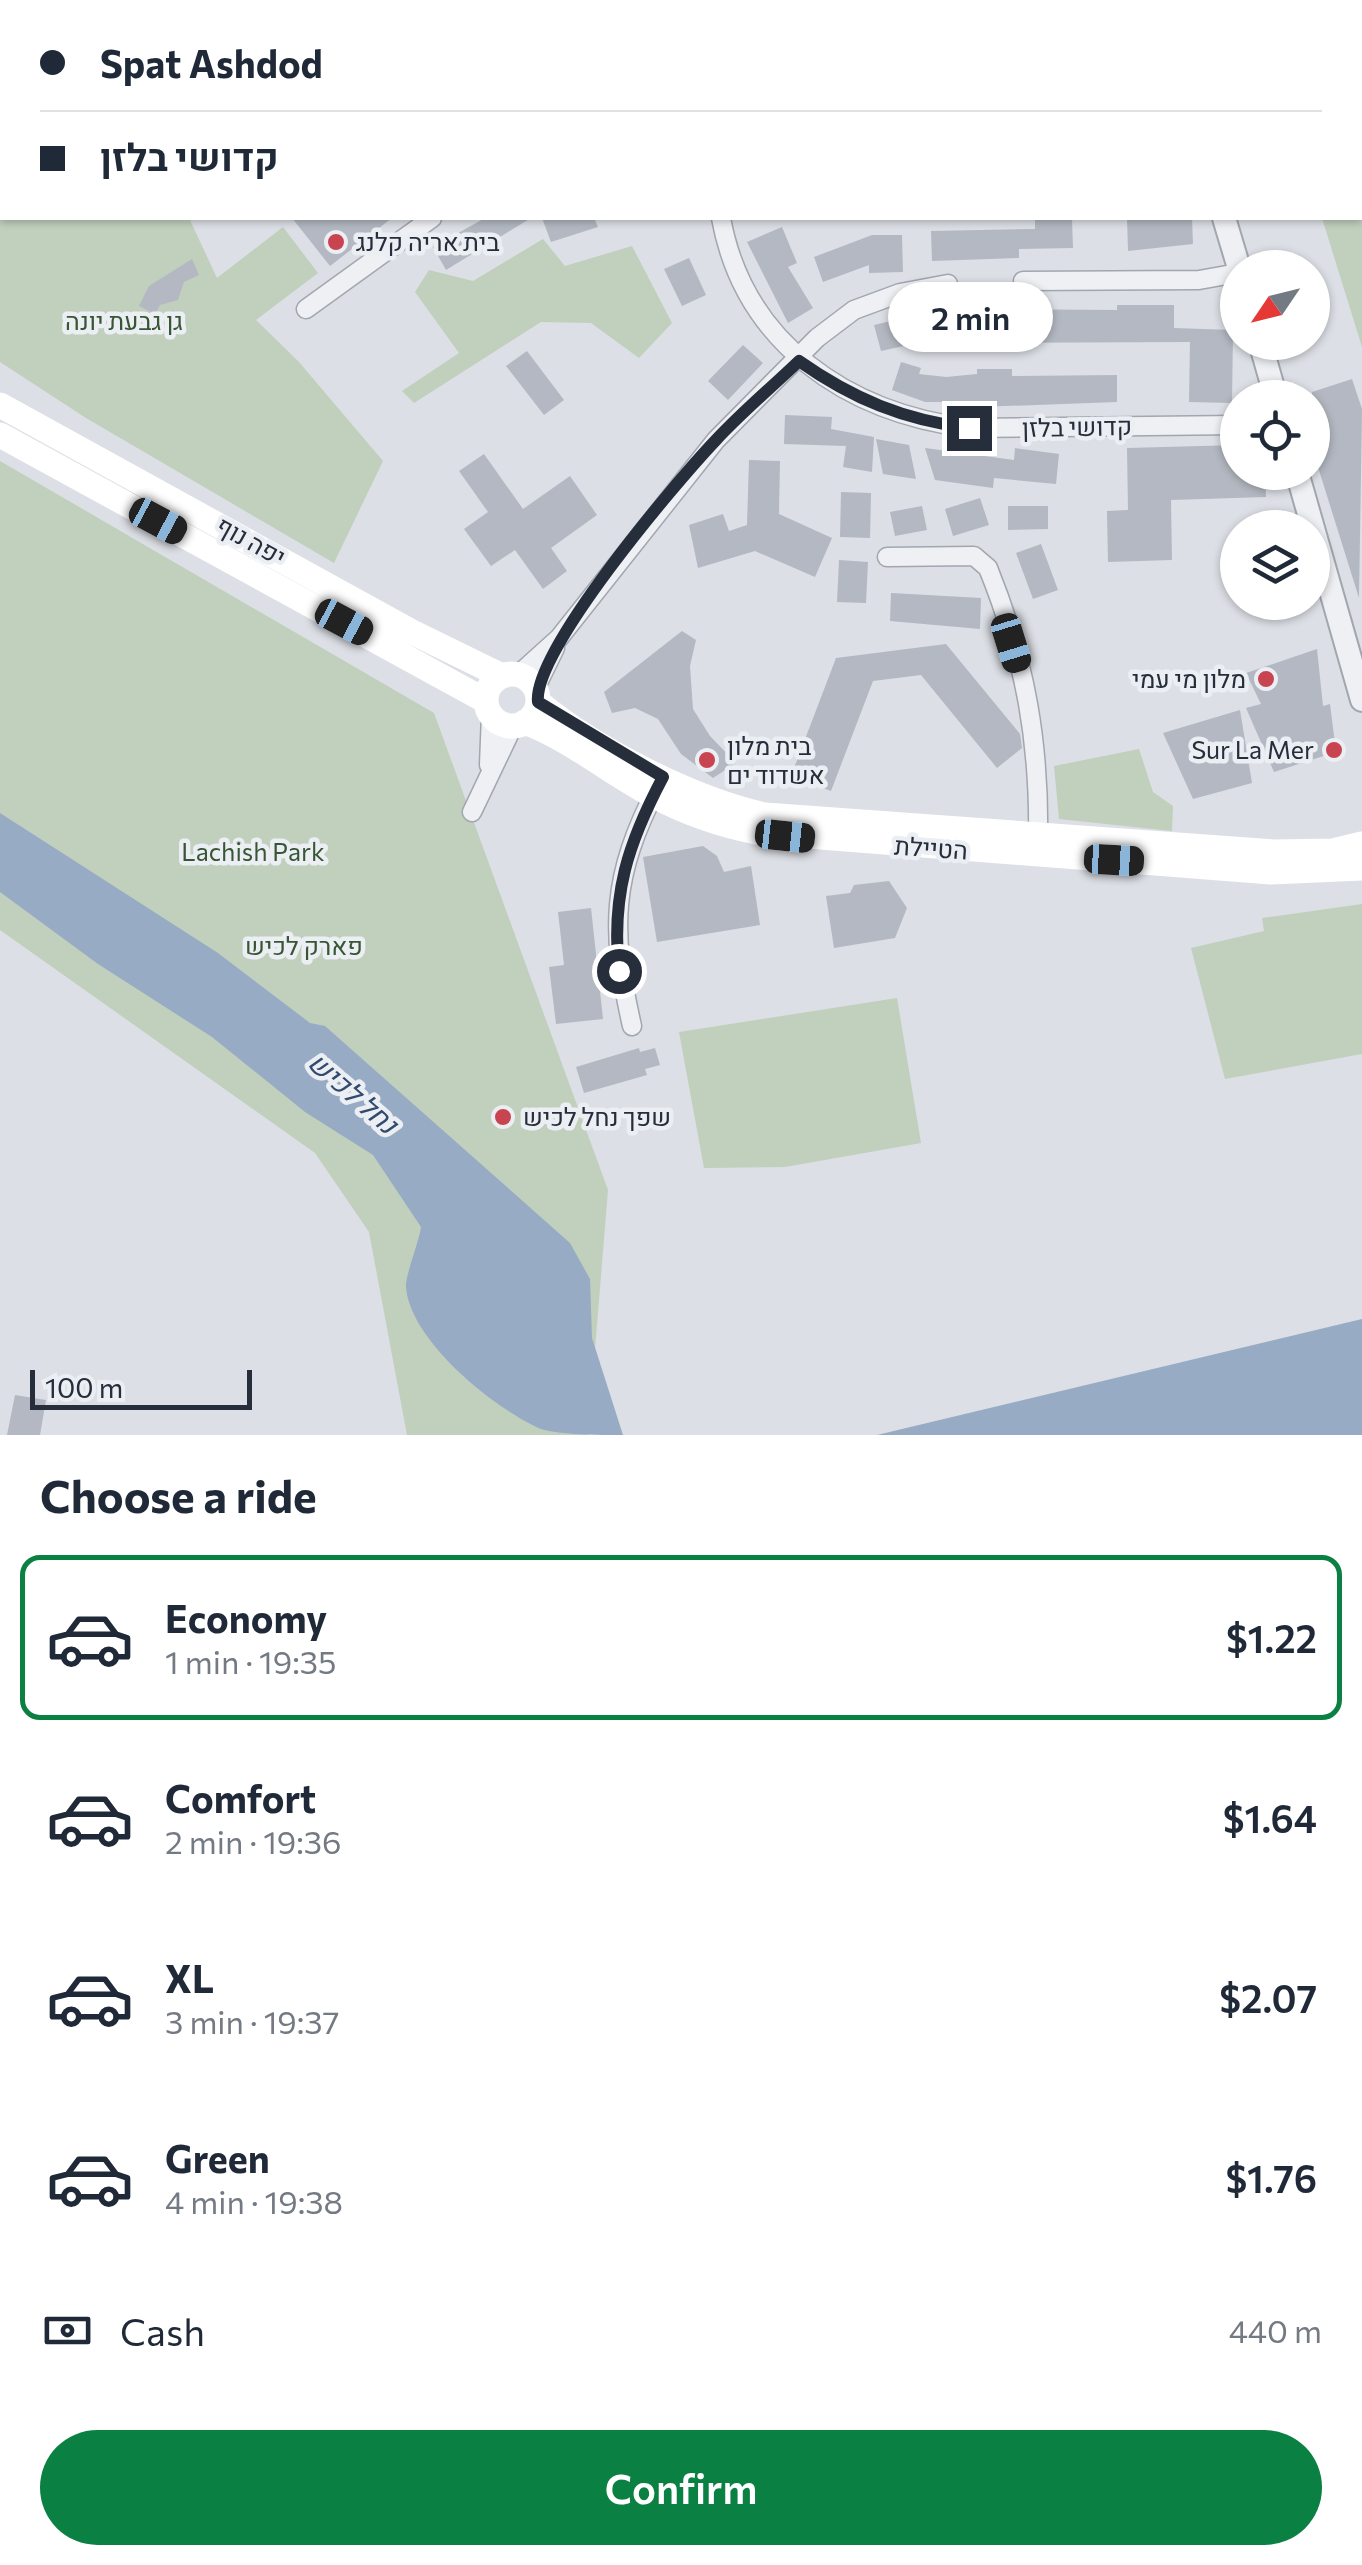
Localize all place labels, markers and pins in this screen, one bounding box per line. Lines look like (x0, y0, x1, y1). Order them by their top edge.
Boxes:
place label: בית אריה קלנג (356, 226, 500, 256)
marker: בית אריה קלנג (325, 231, 347, 253)
place label: מלון מי עמי (1132, 663, 1246, 693)
marker: מלון מי עמי (1255, 668, 1277, 690)
place label: בית מלון אשדוד ים (727, 730, 825, 789)
place label: Sur La Mer (1191, 734, 1314, 764)
marker: Sur La Mer (1323, 739, 1345, 761)
marker: בית מלון אשדוד ים (696, 749, 718, 771)
place label: שפך נחל לכיש (523, 1101, 671, 1131)
marker: שפך נחל לכיש (492, 1106, 514, 1128)

